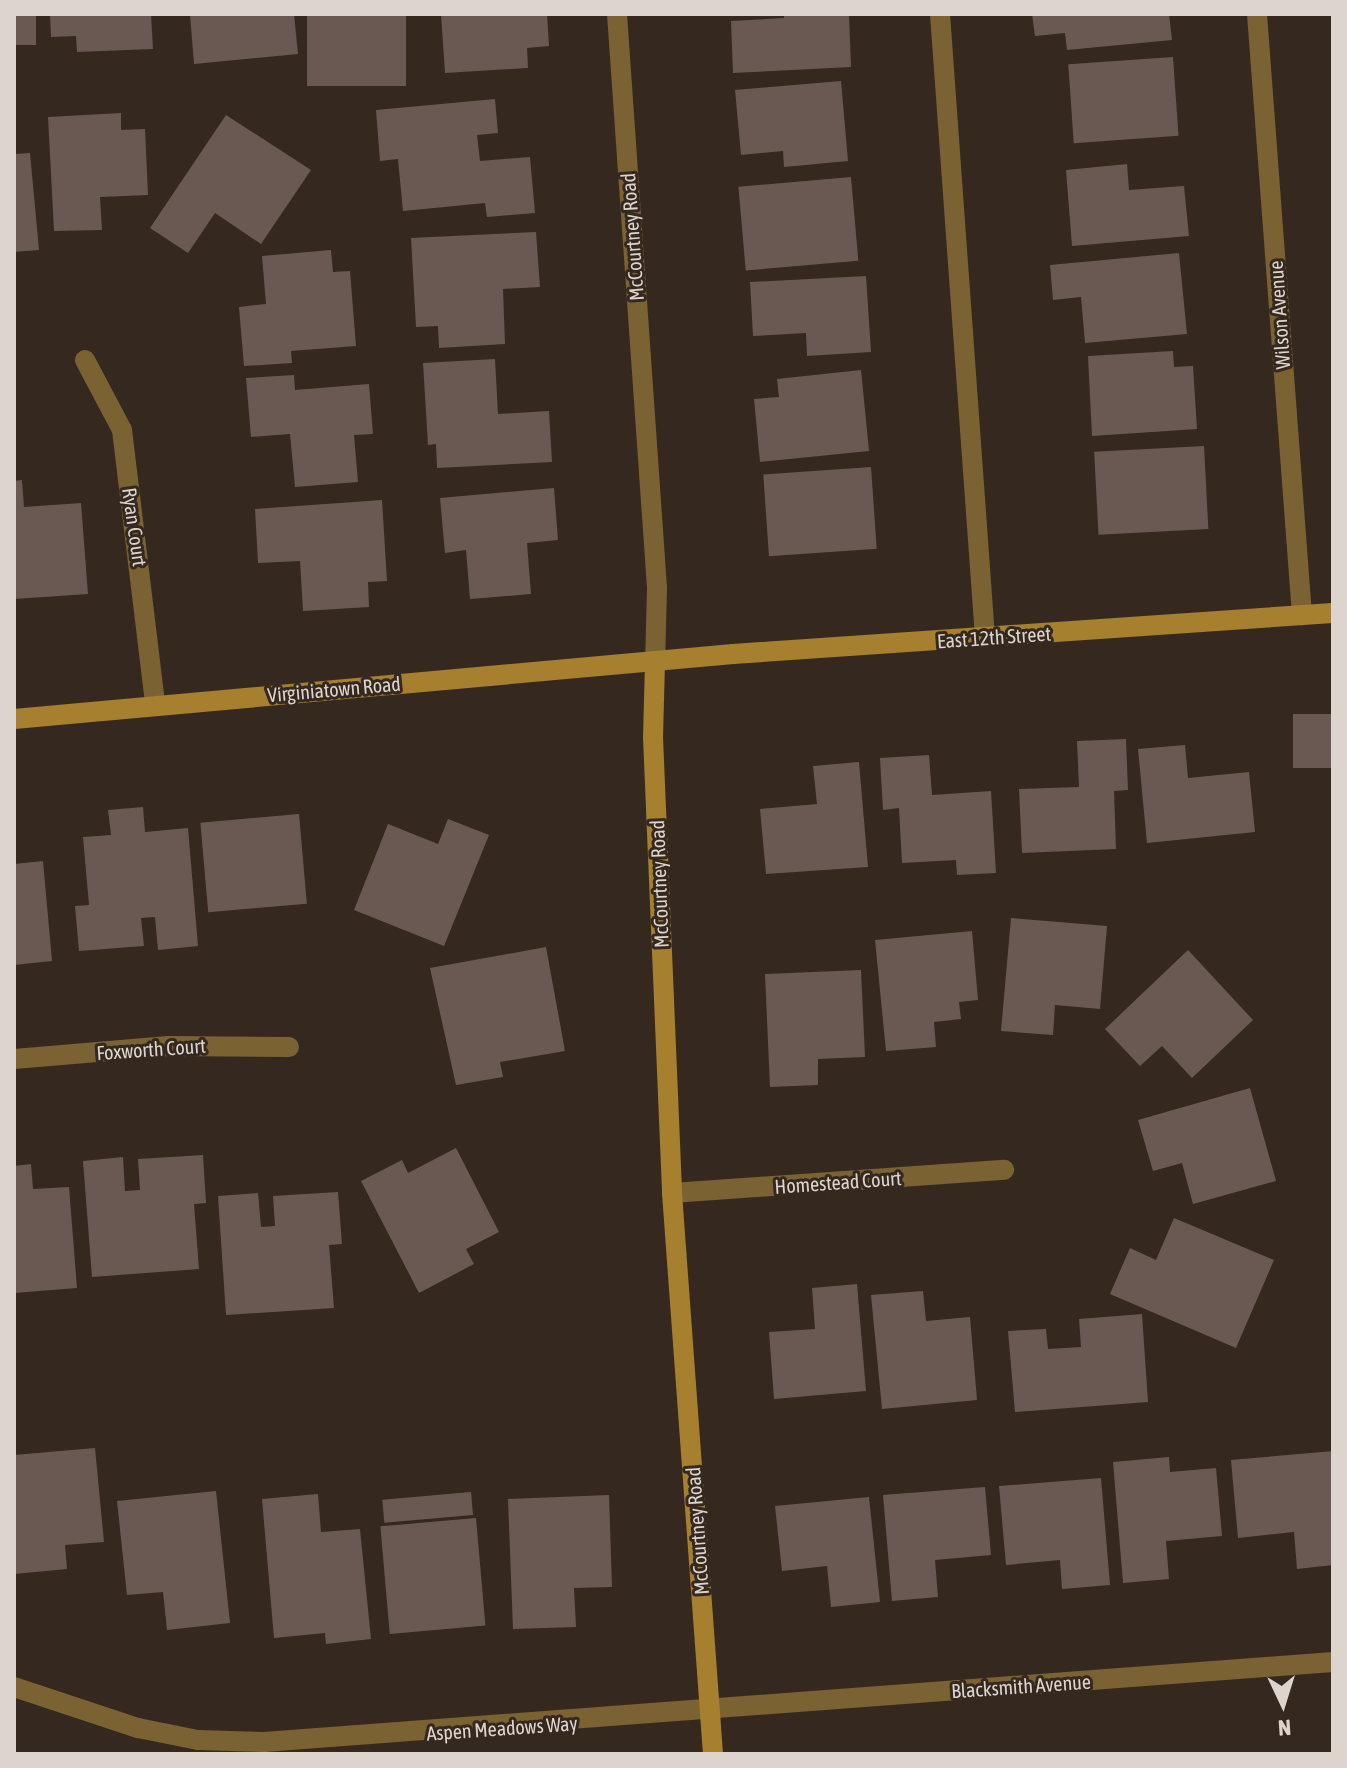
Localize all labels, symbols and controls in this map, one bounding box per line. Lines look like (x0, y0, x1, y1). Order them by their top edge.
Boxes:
street label: McCourtney Road (616, 172, 648, 302)
street label: Wilson Avenue (1263, 260, 1295, 370)
street label: Ryan Court (118, 486, 152, 568)
street label: East 12th Street (936, 621, 1052, 653)
street label: Virginiatown Road (266, 671, 402, 707)
street label: McCourtney Road (645, 820, 673, 948)
street label: Foxworth Court (96, 1033, 206, 1065)
street label: Homestead Court (774, 1166, 902, 1198)
street label: McCourtney Road (681, 1466, 713, 1596)
north arrow (1243, 1664, 1323, 1744)
street label: Blacksmith Avenue (950, 1669, 1092, 1703)
street label: Aspen Meadows Way (426, 1711, 578, 1745)
text: N (1277, 1715, 1292, 1741)

